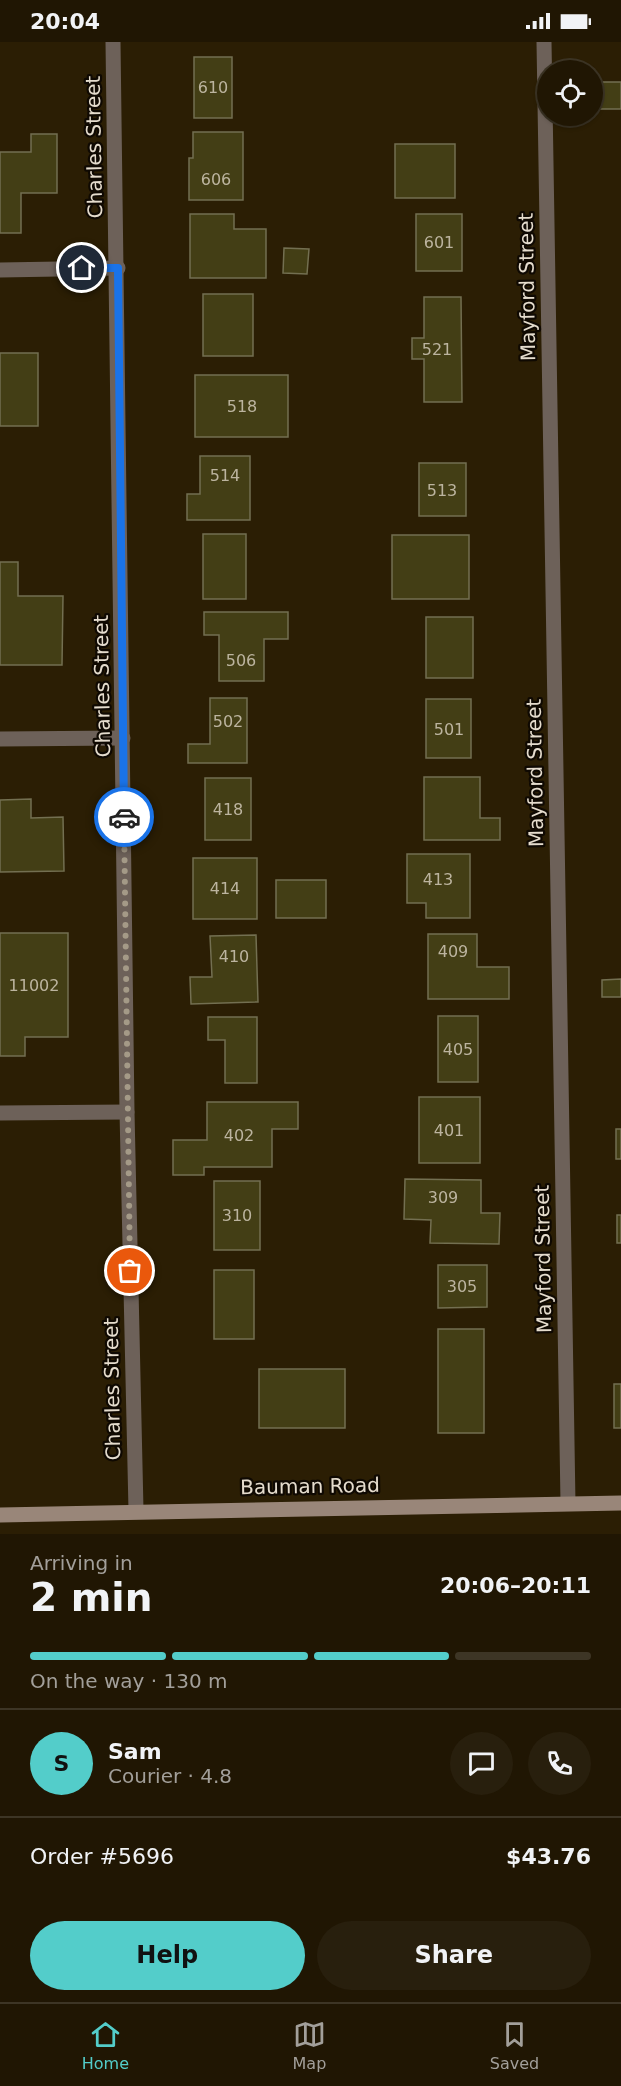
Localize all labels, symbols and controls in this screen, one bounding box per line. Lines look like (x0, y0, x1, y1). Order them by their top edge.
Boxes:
text: 20:04 (30, 9, 100, 34)
map controls (537, 60, 603, 126)
button: locate (537, 60, 603, 126)
street label: Charles Street (81, 75, 107, 218)
house number: 610 (198, 78, 228, 97)
house number: 606 (201, 170, 231, 189)
street label: Mayford Street (514, 212, 540, 361)
house number: 601 (424, 233, 454, 252)
pin (56, 242, 107, 293)
icon: home (65, 251, 98, 284)
house number: 521 (422, 340, 452, 359)
house number: 518 (227, 397, 257, 416)
house number: 514 (210, 466, 240, 485)
house number: 513 (427, 481, 457, 500)
street label: Charles Street (89, 614, 115, 757)
house number: 506 (226, 651, 256, 670)
street label: Mayford Street (522, 698, 548, 847)
house number: 502 (213, 712, 243, 731)
house number: 501 (434, 720, 464, 739)
courier (94, 787, 154, 847)
house number: 418 (213, 800, 243, 819)
icon: car (108, 801, 141, 834)
house number: 413 (423, 870, 453, 889)
house number: 414 (210, 879, 240, 898)
house number: 409 (438, 942, 468, 961)
house number: 410 (219, 947, 249, 966)
house number: 11002 (9, 976, 59, 995)
house number: 405 (443, 1040, 473, 1059)
house number: 401 (434, 1121, 464, 1140)
house number: 402 (224, 1126, 254, 1145)
street label: Mayford Street (530, 1184, 556, 1333)
house number: 309 (428, 1188, 458, 1207)
house number: 310 (222, 1206, 252, 1225)
pin (104, 1245, 155, 1296)
icon: bag (113, 1254, 146, 1287)
house number: 305 (447, 1277, 477, 1296)
street label: Charles Street (99, 1317, 125, 1460)
street label: Bauman Road (240, 1473, 380, 1499)
text: Arriving in (30, 1551, 133, 1575)
text: 20:06–20:11 (440, 1573, 591, 1598)
text: 2 min (30, 1575, 152, 1620)
text: On the way · 130 m (30, 1669, 228, 1693)
button: chat (450, 1732, 513, 1795)
button: phone (528, 1732, 591, 1795)
text: Sam (108, 1739, 162, 1764)
text: S (54, 1751, 69, 1776)
text: Courier · 4.8 (108, 1764, 232, 1788)
text: Order #5696 (30, 1844, 174, 1869)
text: $43.76 (506, 1844, 591, 1869)
button: Help (30, 1921, 305, 1990)
button: Share (317, 1921, 591, 1990)
tab: Home (82, 2018, 129, 2073)
tab: Map (293, 2018, 326, 2073)
tab: Saved (490, 2018, 539, 2073)

